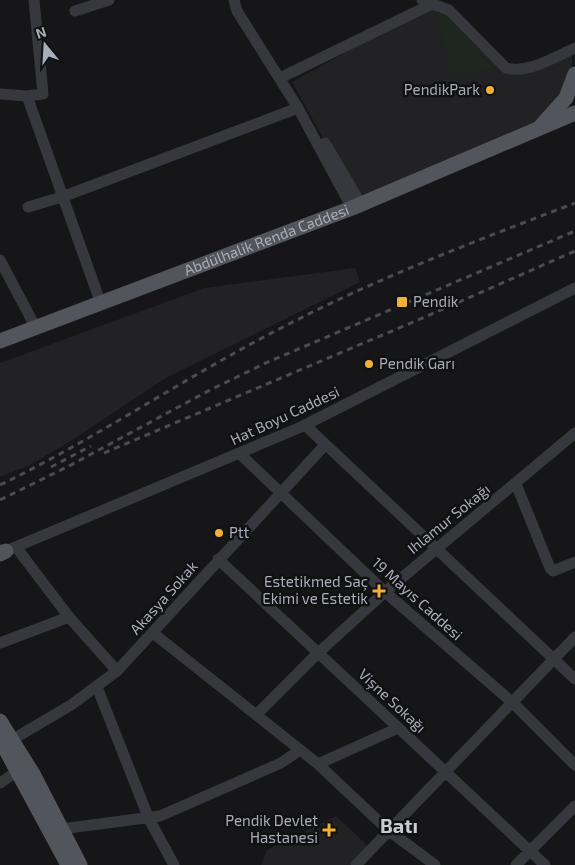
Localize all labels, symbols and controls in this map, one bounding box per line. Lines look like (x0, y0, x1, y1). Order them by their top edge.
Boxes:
north arrow (20, 20, 70, 70)
text: N (33, 23, 48, 42)
place label: PendikPark (404, 80, 480, 98)
marker: PendikPark (484, 84, 496, 96)
street label: Abdülhalik Renda Caddesi (181, 200, 351, 279)
place label: Pendik (413, 292, 459, 310)
marker: Pendik (395, 295, 409, 309)
place label: Pendik Garı (379, 354, 455, 372)
marker: Pendik Garı (363, 358, 375, 370)
street label: Hat Boyu Caddesi (227, 382, 342, 448)
street label: Ihlamur Sokağı (403, 479, 493, 557)
place label: Ptt (229, 523, 250, 541)
marker: Ptt (213, 527, 225, 539)
street label: 19 Mayıs Caddesi (369, 553, 467, 644)
street label: Akasya Sokak (126, 557, 201, 638)
place label: Estetikmed Saç Ekimi ve Estetik (262, 572, 368, 607)
marker: Estetikmed Saç Ekimi ve Estetik (372, 584, 386, 598)
street label: Vişne Sokağı (355, 665, 430, 737)
place label: Pendik Devlet Hastanesi (225, 811, 318, 846)
district label: Batı (380, 813, 418, 837)
marker: Pendik Devlet Hastanesi (322, 823, 336, 837)

